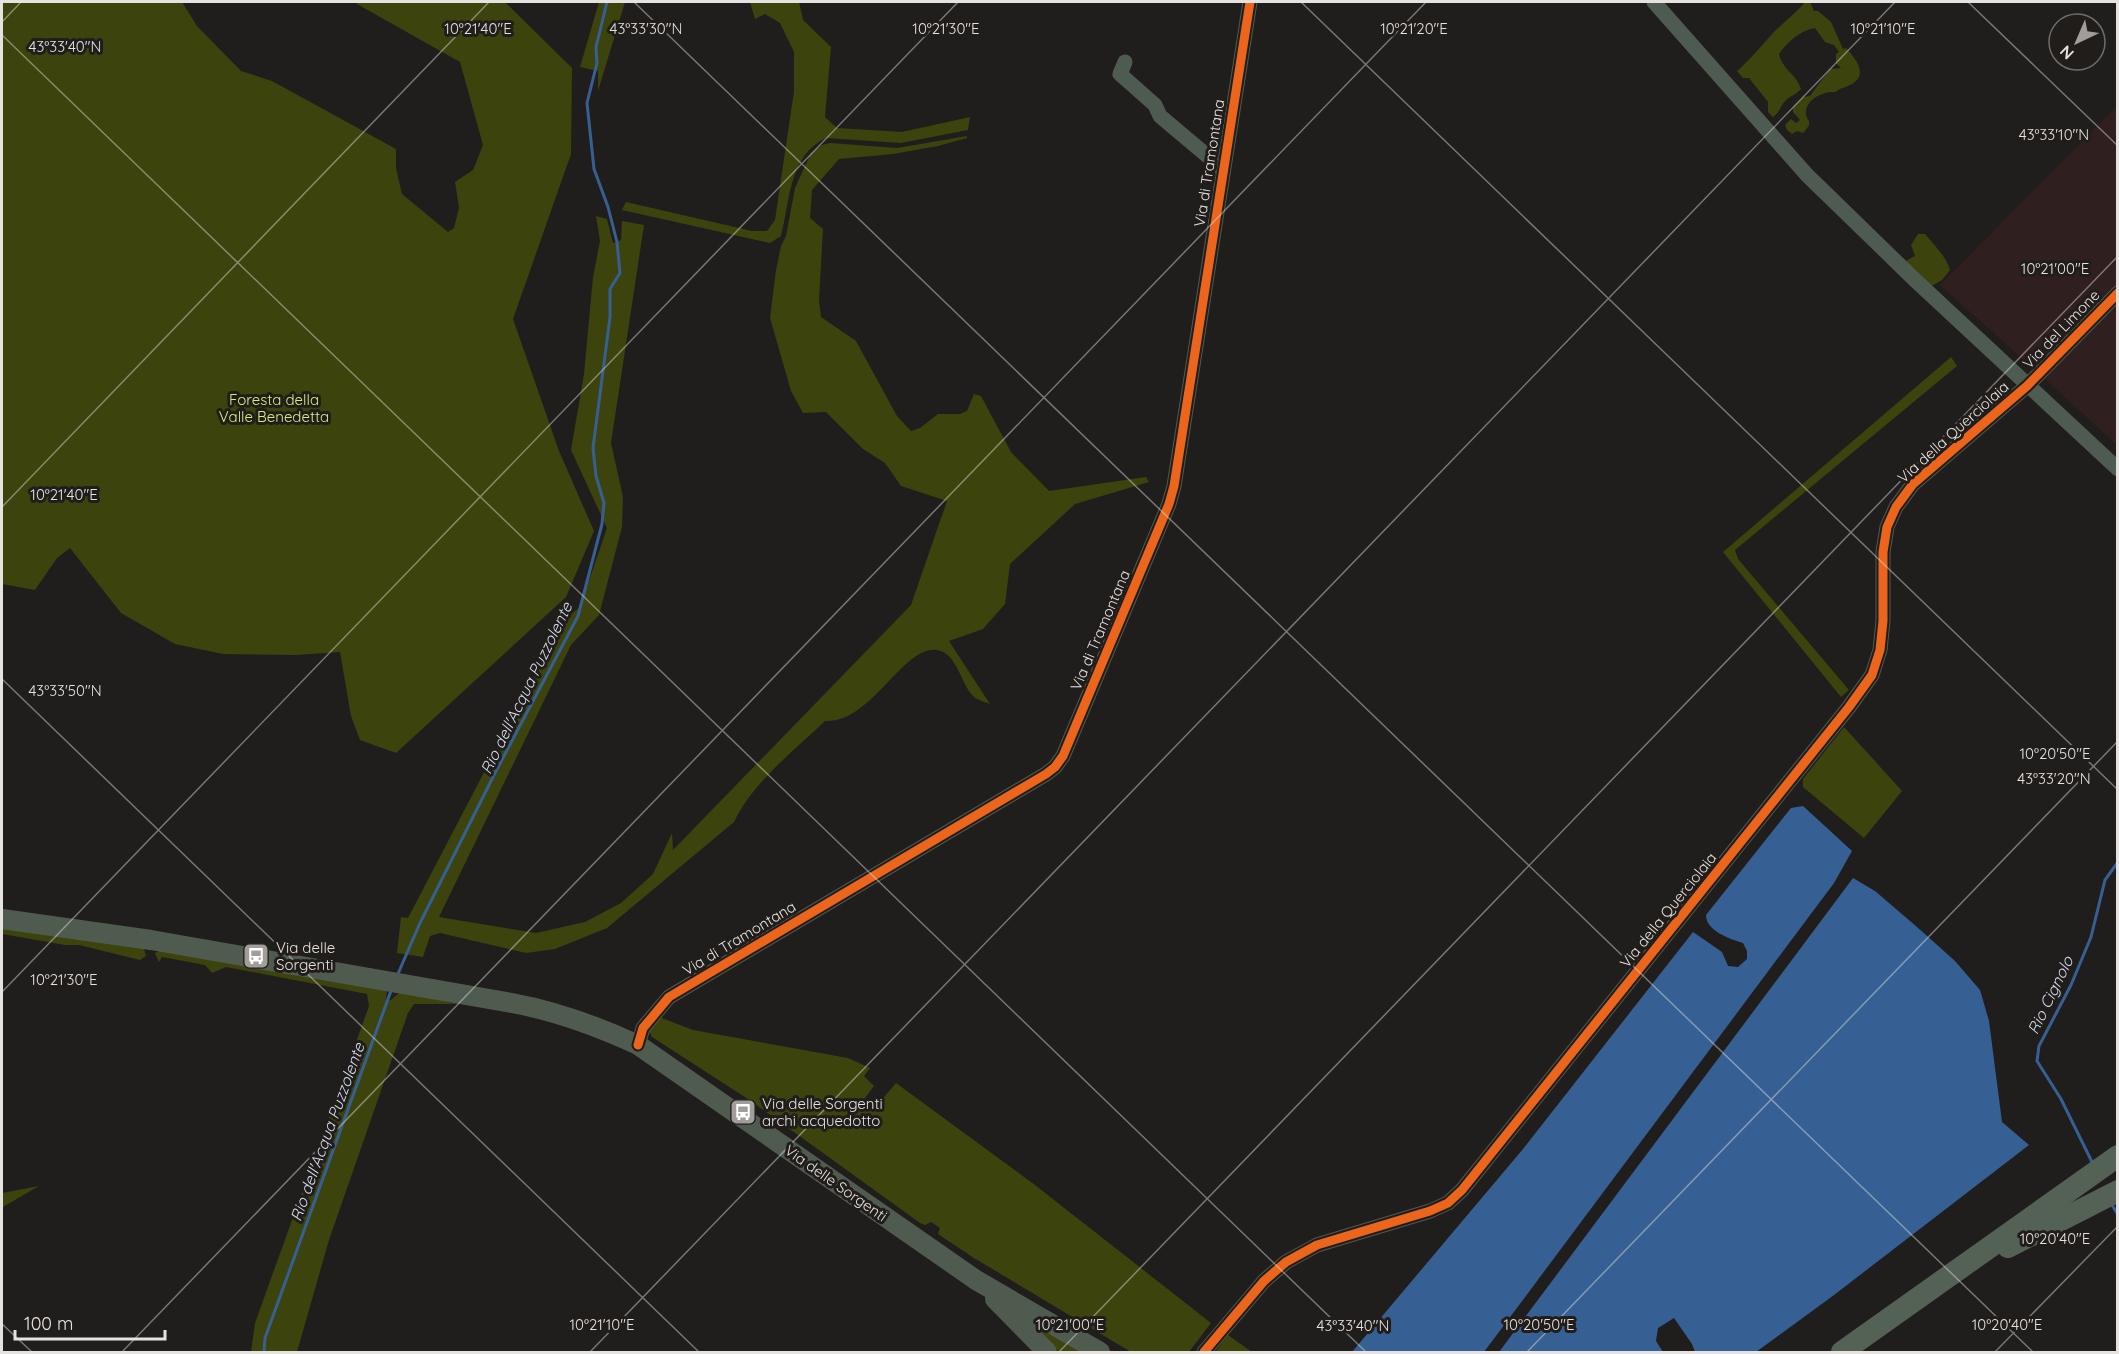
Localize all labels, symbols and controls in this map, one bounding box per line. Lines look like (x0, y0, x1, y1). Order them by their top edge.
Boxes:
north arrow (2047, 12, 2107, 72)
text: 10°21'40"E (444, 19, 512, 38)
text: 43°33'30"N (610, 19, 682, 38)
text: 10°21'30"E (912, 19, 980, 38)
text: 10°21'20"E (1380, 19, 1448, 38)
text: 10°21'10"E (1851, 19, 1915, 38)
text: 43°33'40"N (29, 37, 101, 56)
text: N (2055, 42, 2078, 64)
street label: Via di Tramontana (1190, 98, 1228, 228)
text: 43°33'10"N (2019, 125, 2089, 144)
text: 10°21'00"E (2021, 259, 2089, 278)
street label: Via del Limone (2019, 286, 2103, 372)
street label: Via della Querciolaia (1894, 377, 2012, 487)
park label: Foresta della Valle Benedetta (219, 390, 329, 426)
text: 10°21'40"E (30, 485, 98, 504)
street label: Via di Tramontana (1066, 567, 1134, 693)
water label: Rio dell'Acqua Puzzolente (476, 598, 577, 777)
text: 43°33'50"N (28, 681, 102, 700)
text: 10°20'50"E (2020, 744, 2090, 763)
text: 43°33'20"N (2017, 769, 2091, 788)
street label: Via della Querciolaia (1616, 848, 1720, 972)
street label: Via di Tramontana (679, 897, 799, 979)
place label: Via delle Sorgenti (276, 938, 335, 974)
bus stop icon: Via delle Sorgenti (241, 941, 271, 971)
water label: Rio Cignolo (2023, 952, 2078, 1037)
text: 10°21'30"E (30, 970, 98, 989)
water label: Rio dell'Acqua Puzzolente (285, 1039, 369, 1224)
place label: Via delle Sorgenti archi acquedotto (762, 1094, 883, 1130)
bus stop icon: Via delle Sorgenti archi acquedotto (728, 1097, 758, 1127)
street label: Via delle Sorgenti (781, 1141, 891, 1225)
text: 10°20'40"E (2020, 1229, 2090, 1248)
scale bar (15, 1303, 165, 1341)
text: 100 m (24, 1312, 73, 1335)
text: 10°21'10"E (570, 1315, 634, 1334)
text: 10°21'00"E (1036, 1315, 1104, 1334)
text: 10°20'50"E (1504, 1315, 1574, 1334)
text: 10°20'40"E (1972, 1315, 2042, 1334)
text: 43°33'40"N (1317, 1316, 1389, 1335)

